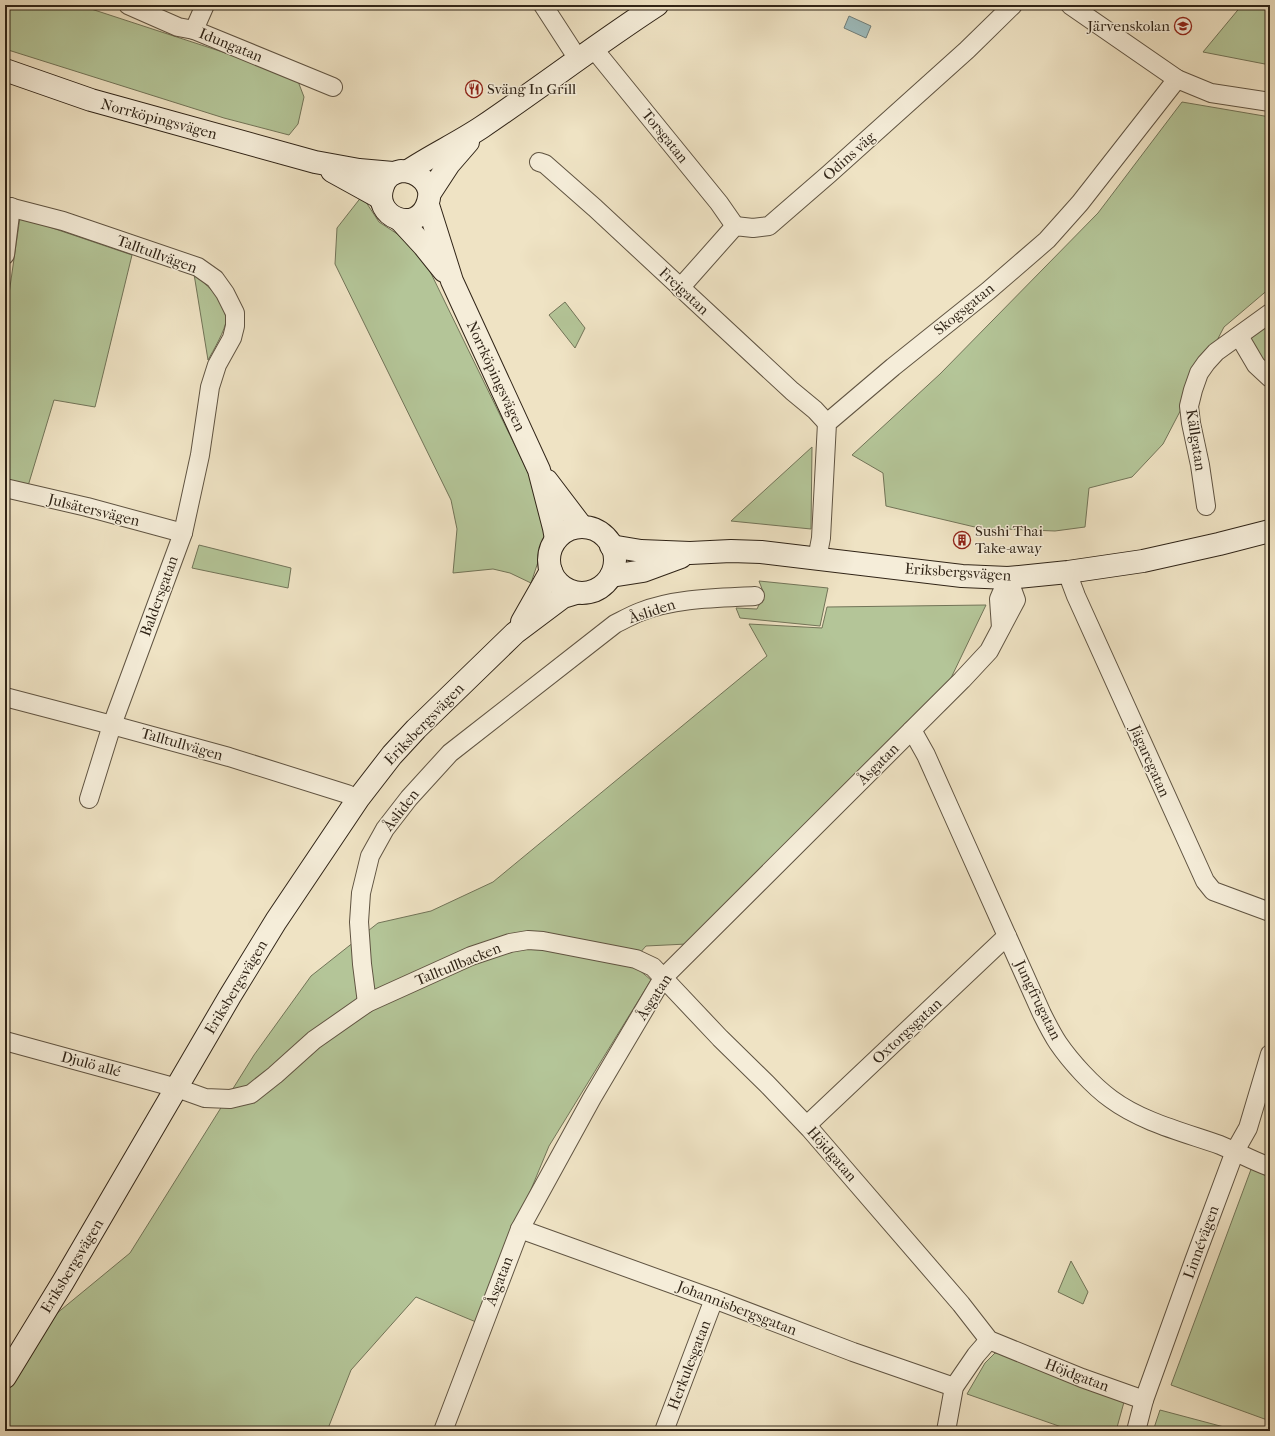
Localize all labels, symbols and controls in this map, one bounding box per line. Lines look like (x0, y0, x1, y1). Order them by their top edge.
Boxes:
school or university icon: Järvenskolan (1173, 16, 1193, 36)
place label: Järvenskolan (1087, 17, 1170, 35)
street label: Idungatan (197, 24, 266, 66)
restaurant icon: Sväng In Grill (464, 79, 484, 99)
place label: Sväng In Grill (487, 80, 576, 98)
street label: Norrköpingsvägen (99, 95, 219, 143)
street label: Torsgatan (638, 105, 692, 167)
street label: Odins väg (819, 127, 880, 184)
street label: Talltullvägen (114, 231, 200, 277)
street label: Frejgatan (655, 263, 713, 319)
street label: Skogsgatan (930, 279, 998, 339)
street label: Norrköpingsvägen (463, 318, 530, 434)
street label: Källgatan (1182, 408, 1210, 472)
street label: Julsätersvägen (45, 490, 142, 530)
place label: Sushi Thai Take-away (975, 522, 1044, 557)
building icon: Sushi Thai Take-away (952, 530, 972, 550)
street label: Baldersgatan (136, 553, 182, 639)
street label: Eriksbergsvägen (904, 559, 1012, 585)
street label: Åsliden (625, 595, 678, 627)
street label: Eriksbergsvägen (380, 679, 468, 769)
street label: Jägaregatan (1126, 721, 1174, 800)
street label: Talltullvägen (139, 724, 225, 764)
street label: Åsgatan (853, 739, 903, 789)
street label: Åsliden (379, 785, 423, 835)
street label: Eriksbergsvägen (201, 936, 271, 1037)
street label: Talltullbacken (412, 938, 504, 989)
street label: Jungfrugatan (1011, 956, 1065, 1043)
street label: Åsgatan (632, 970, 676, 1024)
street label: Oxtorgsgatan (869, 994, 946, 1068)
street label: Djulö allé (59, 1047, 123, 1081)
street label: Höjdgatan (803, 1123, 861, 1185)
street label: Linnévägen (1179, 1203, 1223, 1281)
street label: Eriksbergsvägen (37, 1215, 107, 1316)
street label: Åsgatan (481, 1254, 517, 1309)
street label: Johannisbergsgatan (674, 1277, 800, 1339)
street label: Herkulesgatan (664, 1317, 714, 1412)
street label: Höjdgatan (1042, 1355, 1112, 1396)

